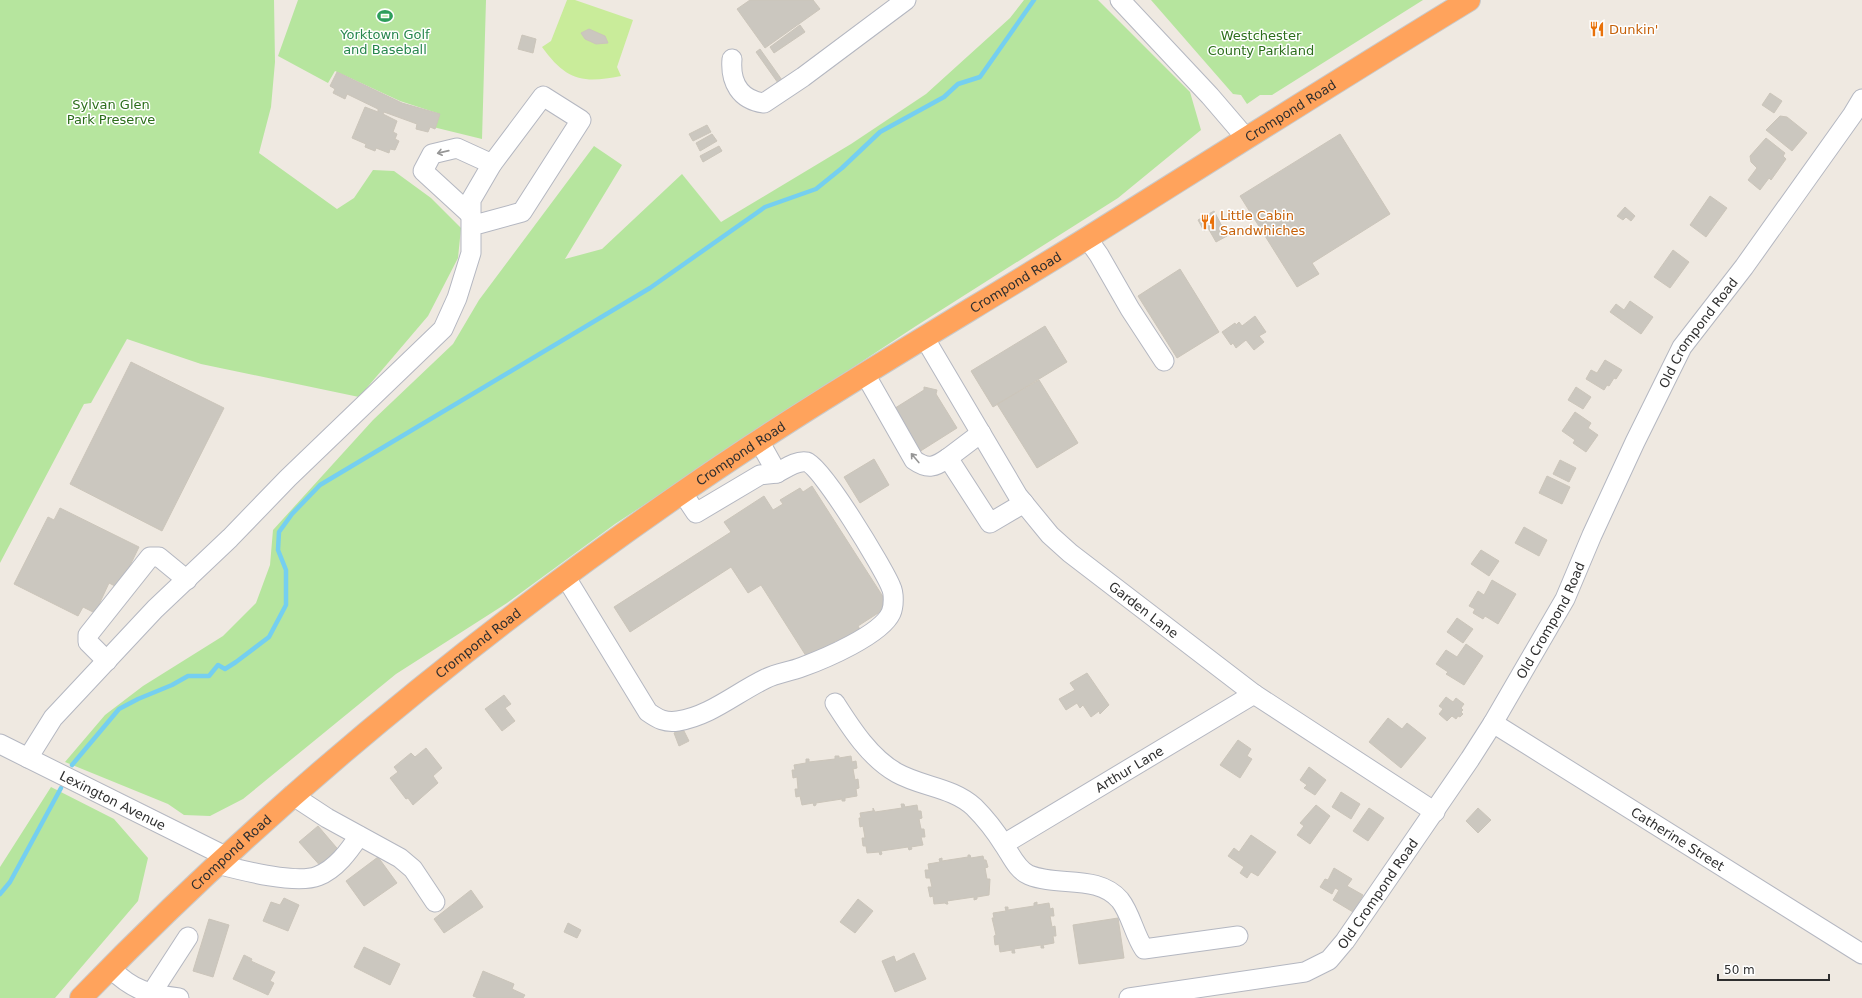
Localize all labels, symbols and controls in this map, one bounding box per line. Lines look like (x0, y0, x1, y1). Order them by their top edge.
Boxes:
sports icon: Yorktown Golf and Baseball (376, 7, 394, 25)
restaurant icon: Dunkin' (1588, 20, 1606, 38)
place label: Dunkin' (1609, 22, 1658, 37)
place label: Yorktown Golf and Baseball (339, 27, 430, 57)
park label: Westchester County Parkland (1208, 28, 1314, 58)
street label: Crompond Road (1242, 77, 1339, 145)
park label: Sylvan Glen Park Preserve (67, 97, 155, 127)
one-way arrow (436, 148, 449, 156)
place label: Little Cabin Sandwhiches (1220, 208, 1306, 238)
restaurant icon: Little Cabin Sandwhiches (1199, 213, 1217, 231)
street label: Crompond Road (967, 248, 1064, 316)
street label: Old Crompond Road (1655, 275, 1741, 390)
street label: Crompond Road (693, 418, 788, 488)
one-way arrow (910, 453, 919, 464)
street label: Old Crompond Road (1513, 559, 1587, 681)
street label: Garden Lane (1106, 578, 1181, 641)
street label: Crompond Road (432, 605, 524, 681)
street label: Arthur Lane (1092, 743, 1166, 795)
street label: Lexington Avenue (57, 767, 168, 833)
street label: Catherine Street (1628, 804, 1727, 874)
street label: Crompond Road (187, 811, 274, 893)
street label: Old Crompond Road (1334, 836, 1421, 952)
scale bar (1718, 956, 1829, 982)
text: 50 m (1724, 963, 1755, 977)

